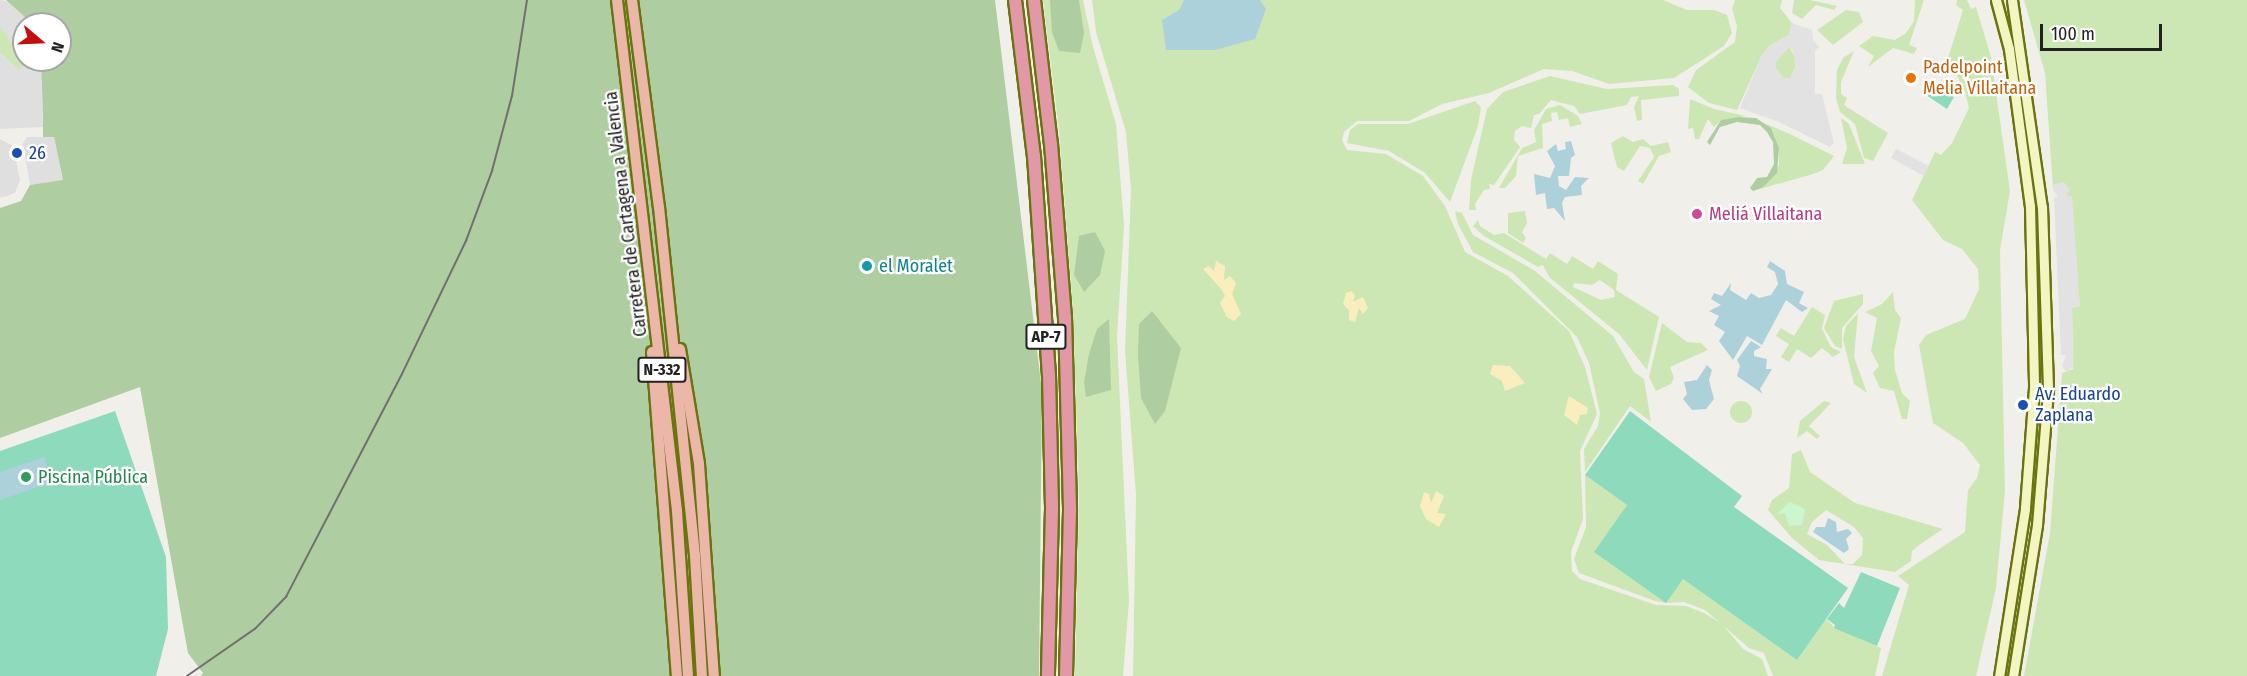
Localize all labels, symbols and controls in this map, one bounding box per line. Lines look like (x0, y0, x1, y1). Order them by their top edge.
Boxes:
north arrow (12, 12, 72, 72)
scale bar (2043, 12, 2164, 50)
text: 100 m (2051, 23, 2095, 45)
text: N (47, 40, 68, 55)
place label: Padelpoint Melia Villaitana (1923, 57, 2036, 100)
marker: Padelpoint Melia Villaitana (1904, 71, 1918, 85)
street label: Carretera de Cartagena a Valencia (600, 90, 652, 338)
place label: 26 (29, 142, 46, 164)
marker: 26 (10, 146, 24, 160)
place label: Meliá Villaitana (1709, 203, 1822, 225)
marker: Meliá Villaitana (1690, 207, 1704, 221)
place label: el Moralet (879, 255, 953, 277)
marker: el Moralet (860, 259, 874, 273)
road number: AP-7 (1025, 324, 1067, 350)
road number: N-332 (636, 357, 688, 383)
place label: Av. Eduardo Zaplana (2035, 384, 2121, 426)
marker: Av. Eduardo Zaplana (2016, 398, 2030, 412)
place label: Piscina Pública (38, 466, 148, 488)
marker: Piscina Pública (19, 470, 33, 484)

